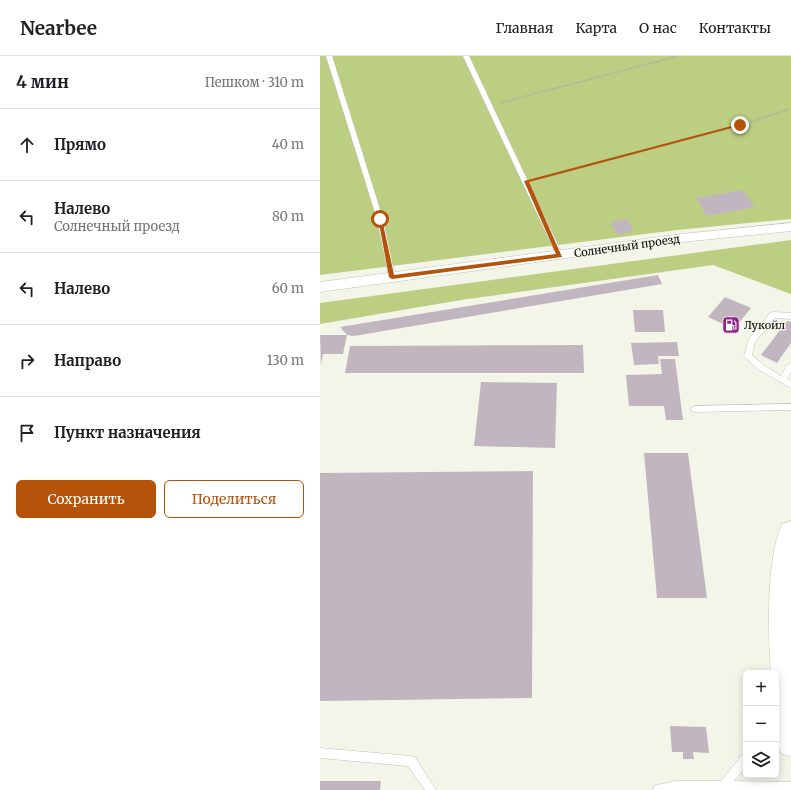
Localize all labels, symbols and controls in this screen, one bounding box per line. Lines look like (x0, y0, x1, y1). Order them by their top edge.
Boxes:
text: Nearbee (20, 16, 97, 40)
text: Главная (495, 19, 553, 37)
text: Карта (575, 19, 617, 37)
text: О нас (639, 19, 677, 37)
text: Контакты (699, 19, 771, 37)
text: 4 мин (16, 71, 69, 93)
text: Пешком · 310 m (205, 74, 304, 91)
route end (731, 116, 749, 134)
icon: ahead (16, 134, 38, 156)
text: Прямо (54, 135, 106, 154)
text: 40 m (272, 136, 304, 153)
text: Налево (54, 199, 110, 218)
icon: left (16, 206, 38, 228)
text: 80 m (272, 208, 304, 225)
route start (371, 210, 389, 228)
text: Солнечный проезд (54, 218, 180, 235)
street label: Солнечный проезд (573, 232, 681, 260)
icon: left (16, 278, 38, 300)
text: Налево (54, 279, 110, 298)
text: 60 m (272, 280, 304, 297)
fuel station icon: Лукойл (721, 315, 741, 335)
place label: Лукойл (744, 318, 786, 332)
icon: right (16, 350, 38, 372)
text: Направо (54, 351, 121, 370)
text: 130 m (267, 352, 304, 369)
icon: arrive (16, 422, 38, 444)
text: Пункт назначения (54, 423, 201, 442)
button: Сохранить (16, 480, 156, 518)
button: Поделиться (164, 480, 304, 518)
map controls (743, 670, 779, 778)
button: + (743, 670, 779, 706)
button: − (743, 706, 779, 742)
button: layers (743, 742, 779, 778)

